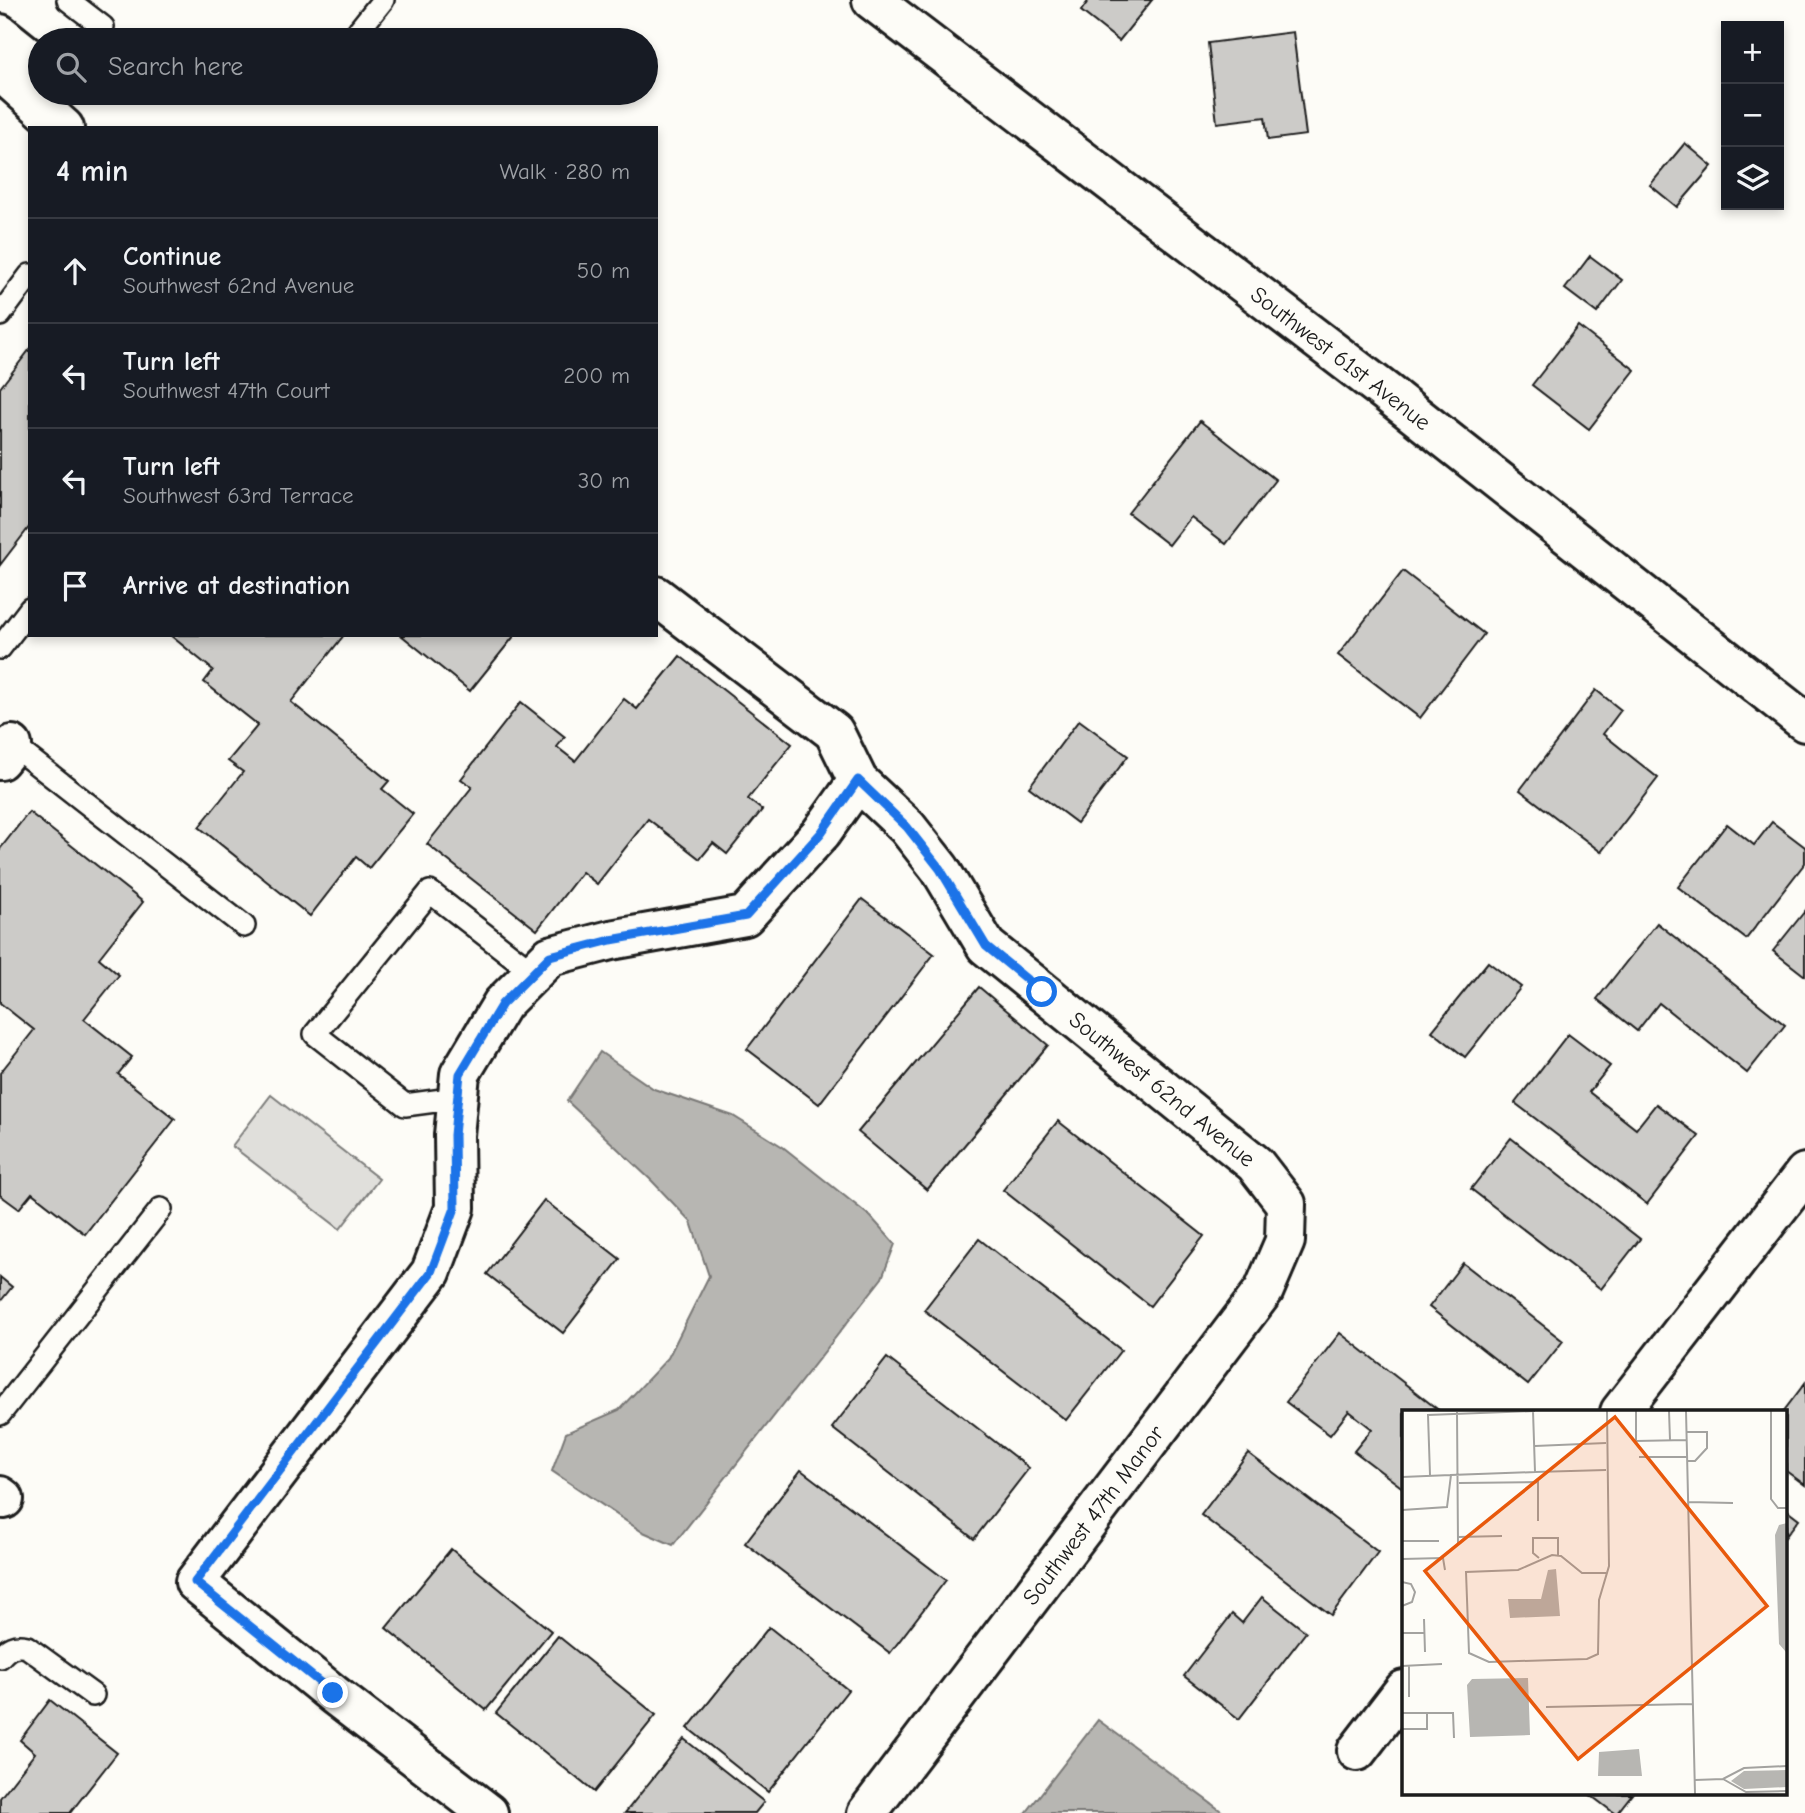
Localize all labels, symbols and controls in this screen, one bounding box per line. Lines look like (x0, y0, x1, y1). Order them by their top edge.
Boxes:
map controls (1721, 21, 1784, 210)
button: + (1721, 21, 1784, 84)
search box (28, 28, 658, 105)
icon: search (52, 48, 90, 86)
text: Search here (108, 52, 243, 82)
button: − (1721, 84, 1784, 147)
button: layers (1721, 147, 1784, 210)
text: 4 min (56, 154, 128, 189)
text: Walk · 280 m (500, 158, 630, 185)
text: Continue (123, 242, 221, 272)
icon: ahead (56, 252, 94, 290)
text: 50 m (577, 257, 630, 284)
text: Southwest 62nd Avenue (123, 272, 354, 299)
street label: Southwest 61st Avenue (1245, 281, 1436, 436)
text: Turn left (123, 347, 220, 377)
icon: left (56, 357, 94, 395)
text: 200 m (563, 362, 630, 389)
text: Southwest 47th Court (123, 377, 330, 404)
text: Turn left (123, 452, 220, 482)
icon: left (56, 462, 94, 500)
text: 30 m (578, 467, 630, 494)
text: Southwest 63rd Terrace (123, 482, 354, 509)
icon: arrive (56, 567, 94, 605)
text: Arrive at destination (123, 571, 350, 601)
route start (1026, 976, 1057, 1007)
street label: Southwest 62nd Avenue (1064, 1006, 1261, 1173)
inset map (1402, 1410, 1787, 1796)
street label: Southwest 47th Manor (1017, 1419, 1170, 1610)
route end (317, 1677, 348, 1708)

